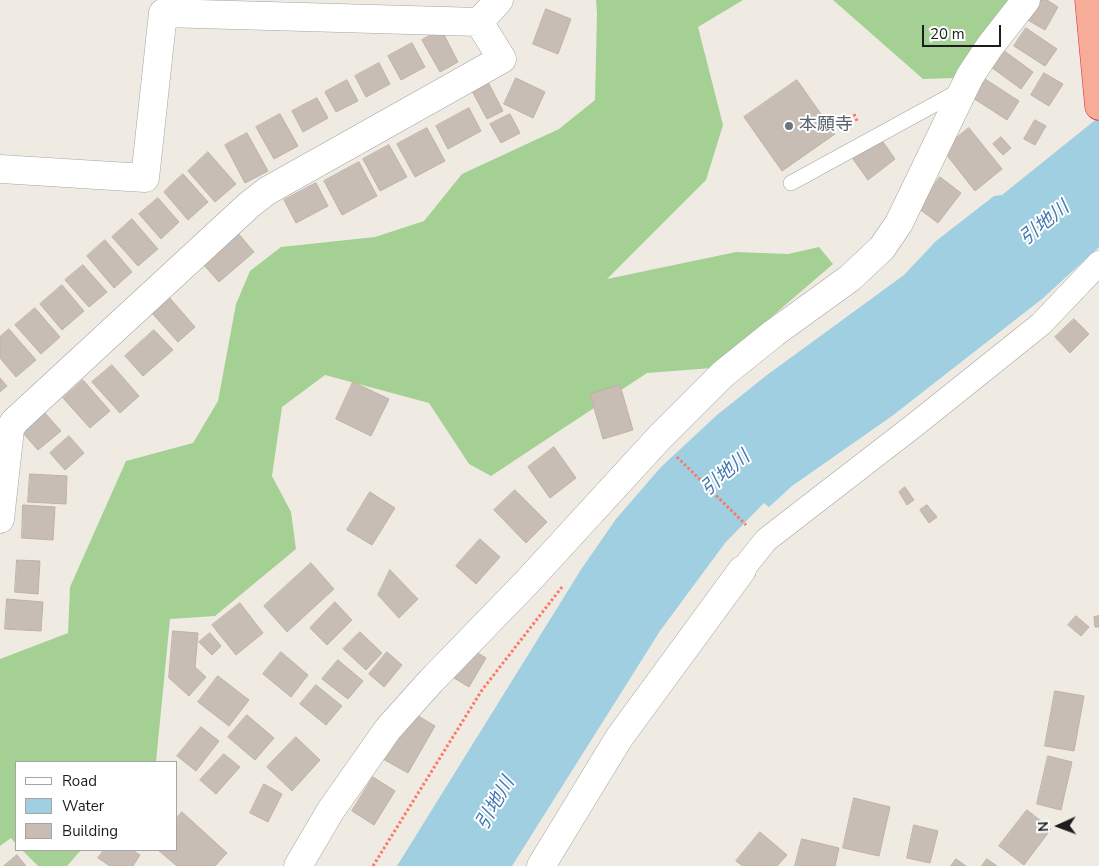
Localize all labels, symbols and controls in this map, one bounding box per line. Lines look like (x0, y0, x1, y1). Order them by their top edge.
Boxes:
scale bar (924, 15, 1003, 47)
text: 20 m (930, 24, 965, 44)
place label: 本願寺 (799, 115, 853, 137)
marker: 本願寺 (783, 120, 795, 132)
water label: 引地川 (1016, 197, 1074, 251)
water label: 引地川 (697, 447, 755, 501)
legend (15, 761, 178, 851)
text: Road (62, 771, 97, 791)
water label: 引地川 (472, 774, 520, 834)
text: Water (62, 796, 104, 816)
north arrow (1034, 801, 1084, 851)
text: Building (62, 821, 118, 841)
text: N (1034, 821, 1053, 832)

